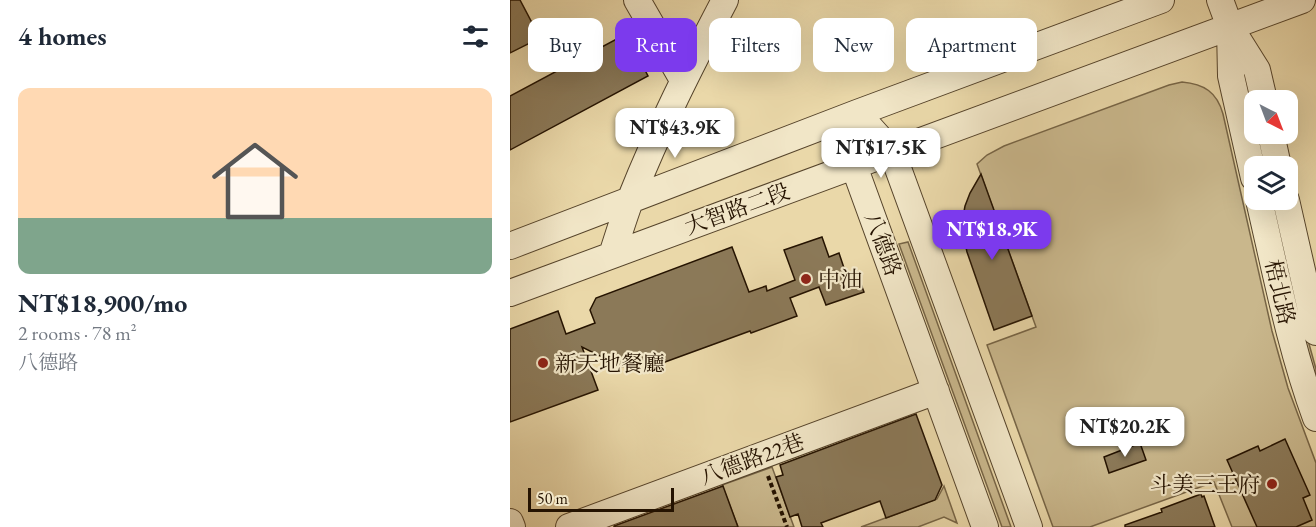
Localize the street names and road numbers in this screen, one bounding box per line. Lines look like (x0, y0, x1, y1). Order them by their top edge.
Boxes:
street label: 大智路二段 (680, 177, 794, 241)
street label: 八德路 (858, 208, 908, 280)
street label: 梧北路 (1258, 257, 1302, 327)
street label: 八德路22巷 (696, 427, 808, 491)

